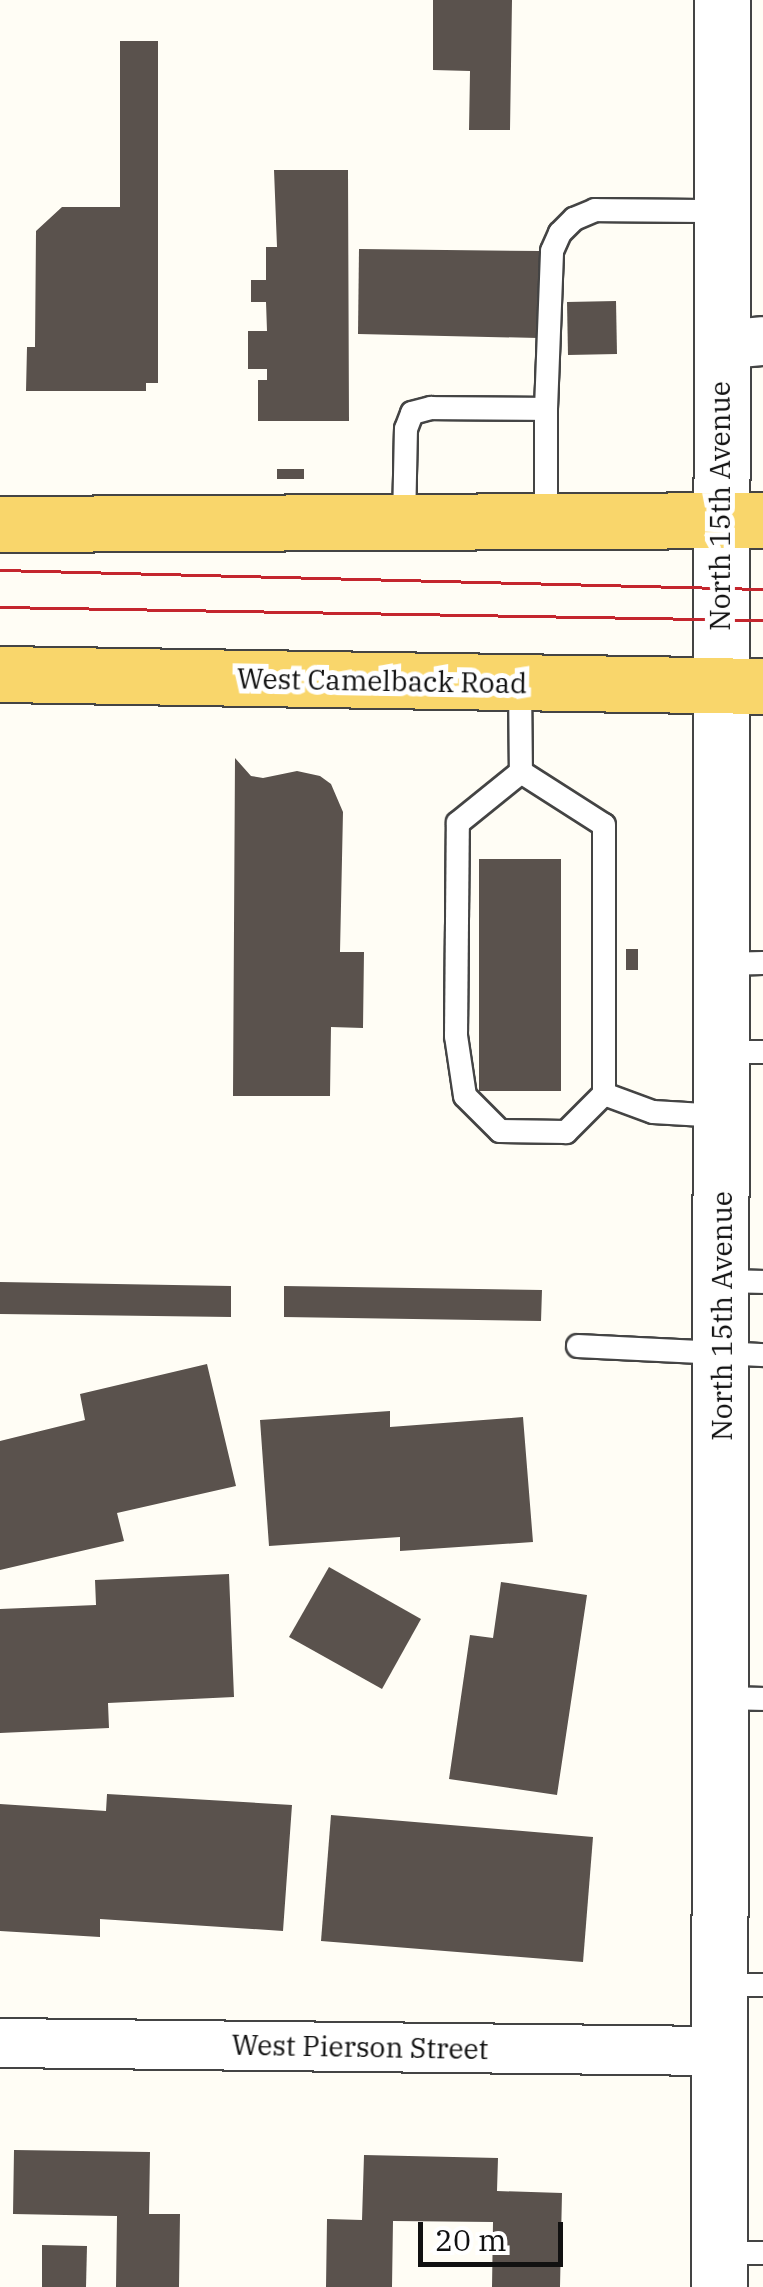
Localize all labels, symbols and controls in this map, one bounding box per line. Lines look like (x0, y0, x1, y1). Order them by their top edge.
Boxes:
street label: North 15th Avenue (703, 381, 737, 631)
street label: West Camelback Road (237, 662, 527, 700)
street label: North 15th Avenue (705, 1191, 739, 1441)
street label: West Pierson Street (231, 2028, 489, 2066)
scale bar (423, 2202, 568, 2264)
text: 20 m (435, 2220, 507, 2259)

